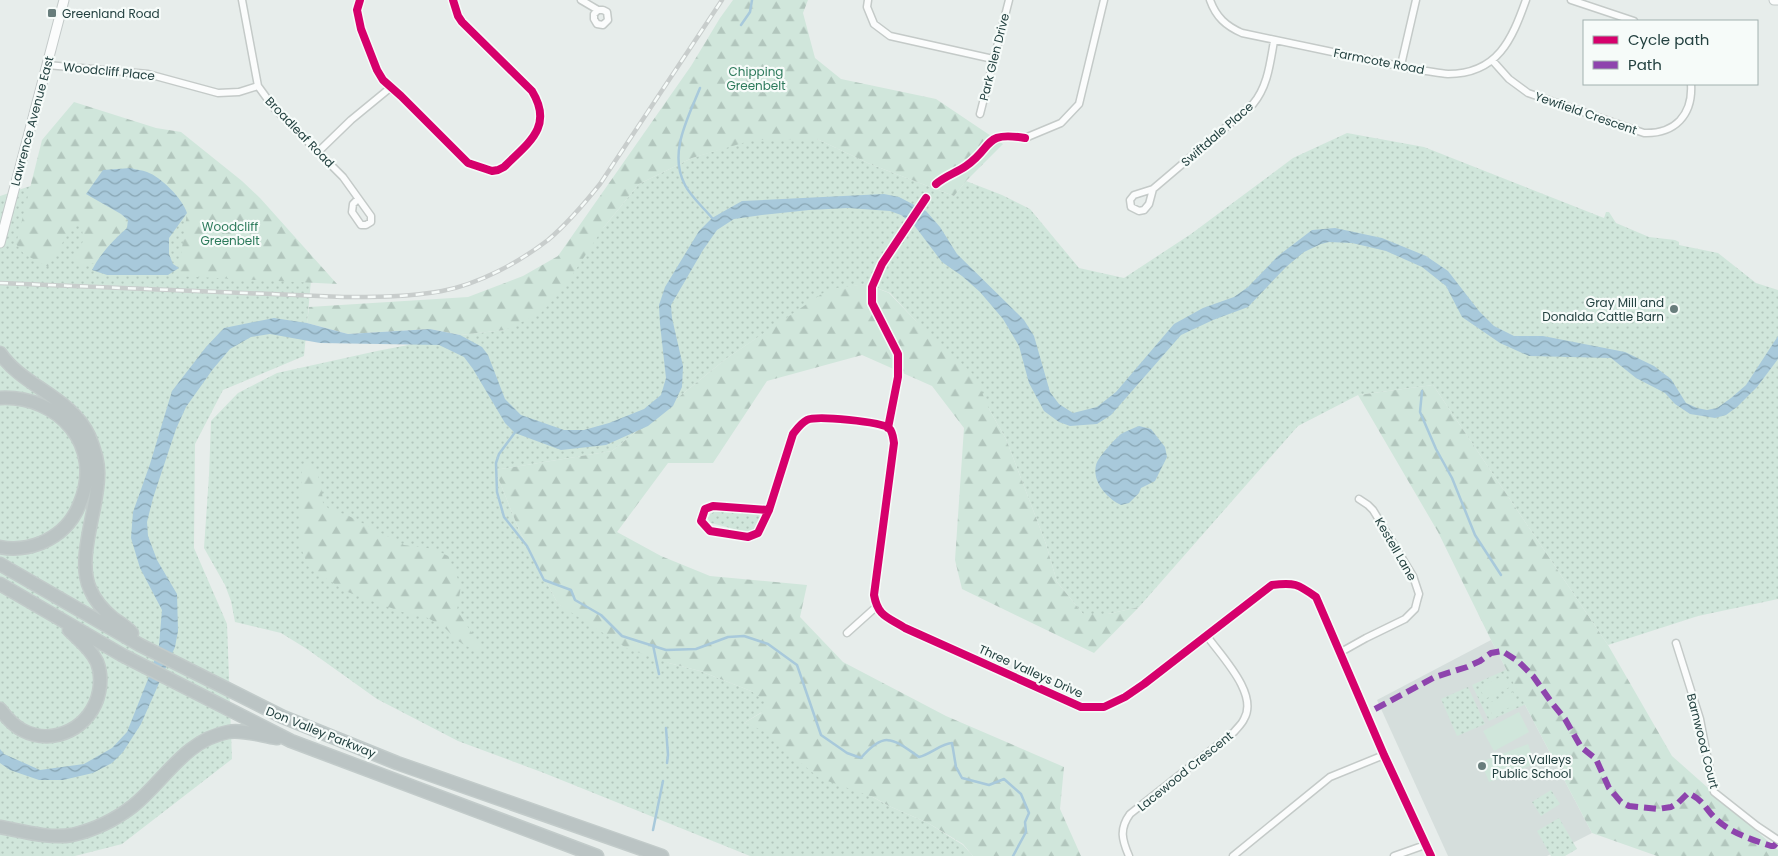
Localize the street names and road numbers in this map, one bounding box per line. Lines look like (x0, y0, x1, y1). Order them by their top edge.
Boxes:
street label: Park Glen Drive (975, 11, 1013, 103)
street label: Farmcote Road (1332, 44, 1426, 78)
street label: Lawrence Avenue East (6, 54, 58, 188)
street label: Woodcliff Place (62, 58, 156, 84)
street label: Yewfield Crescent (1533, 88, 1639, 138)
street label: Broadleaf Road (262, 93, 338, 171)
street label: Swiftdale Place (1177, 98, 1257, 170)
street label: Kestell Lane (1371, 514, 1421, 584)
street label: Three Valleys Drive (976, 640, 1086, 702)
street label: Barnwood Court (1683, 692, 1723, 790)
street label: Don Valley Parkway (264, 702, 379, 762)
street label: Lacewood Crescent (1134, 727, 1236, 815)

